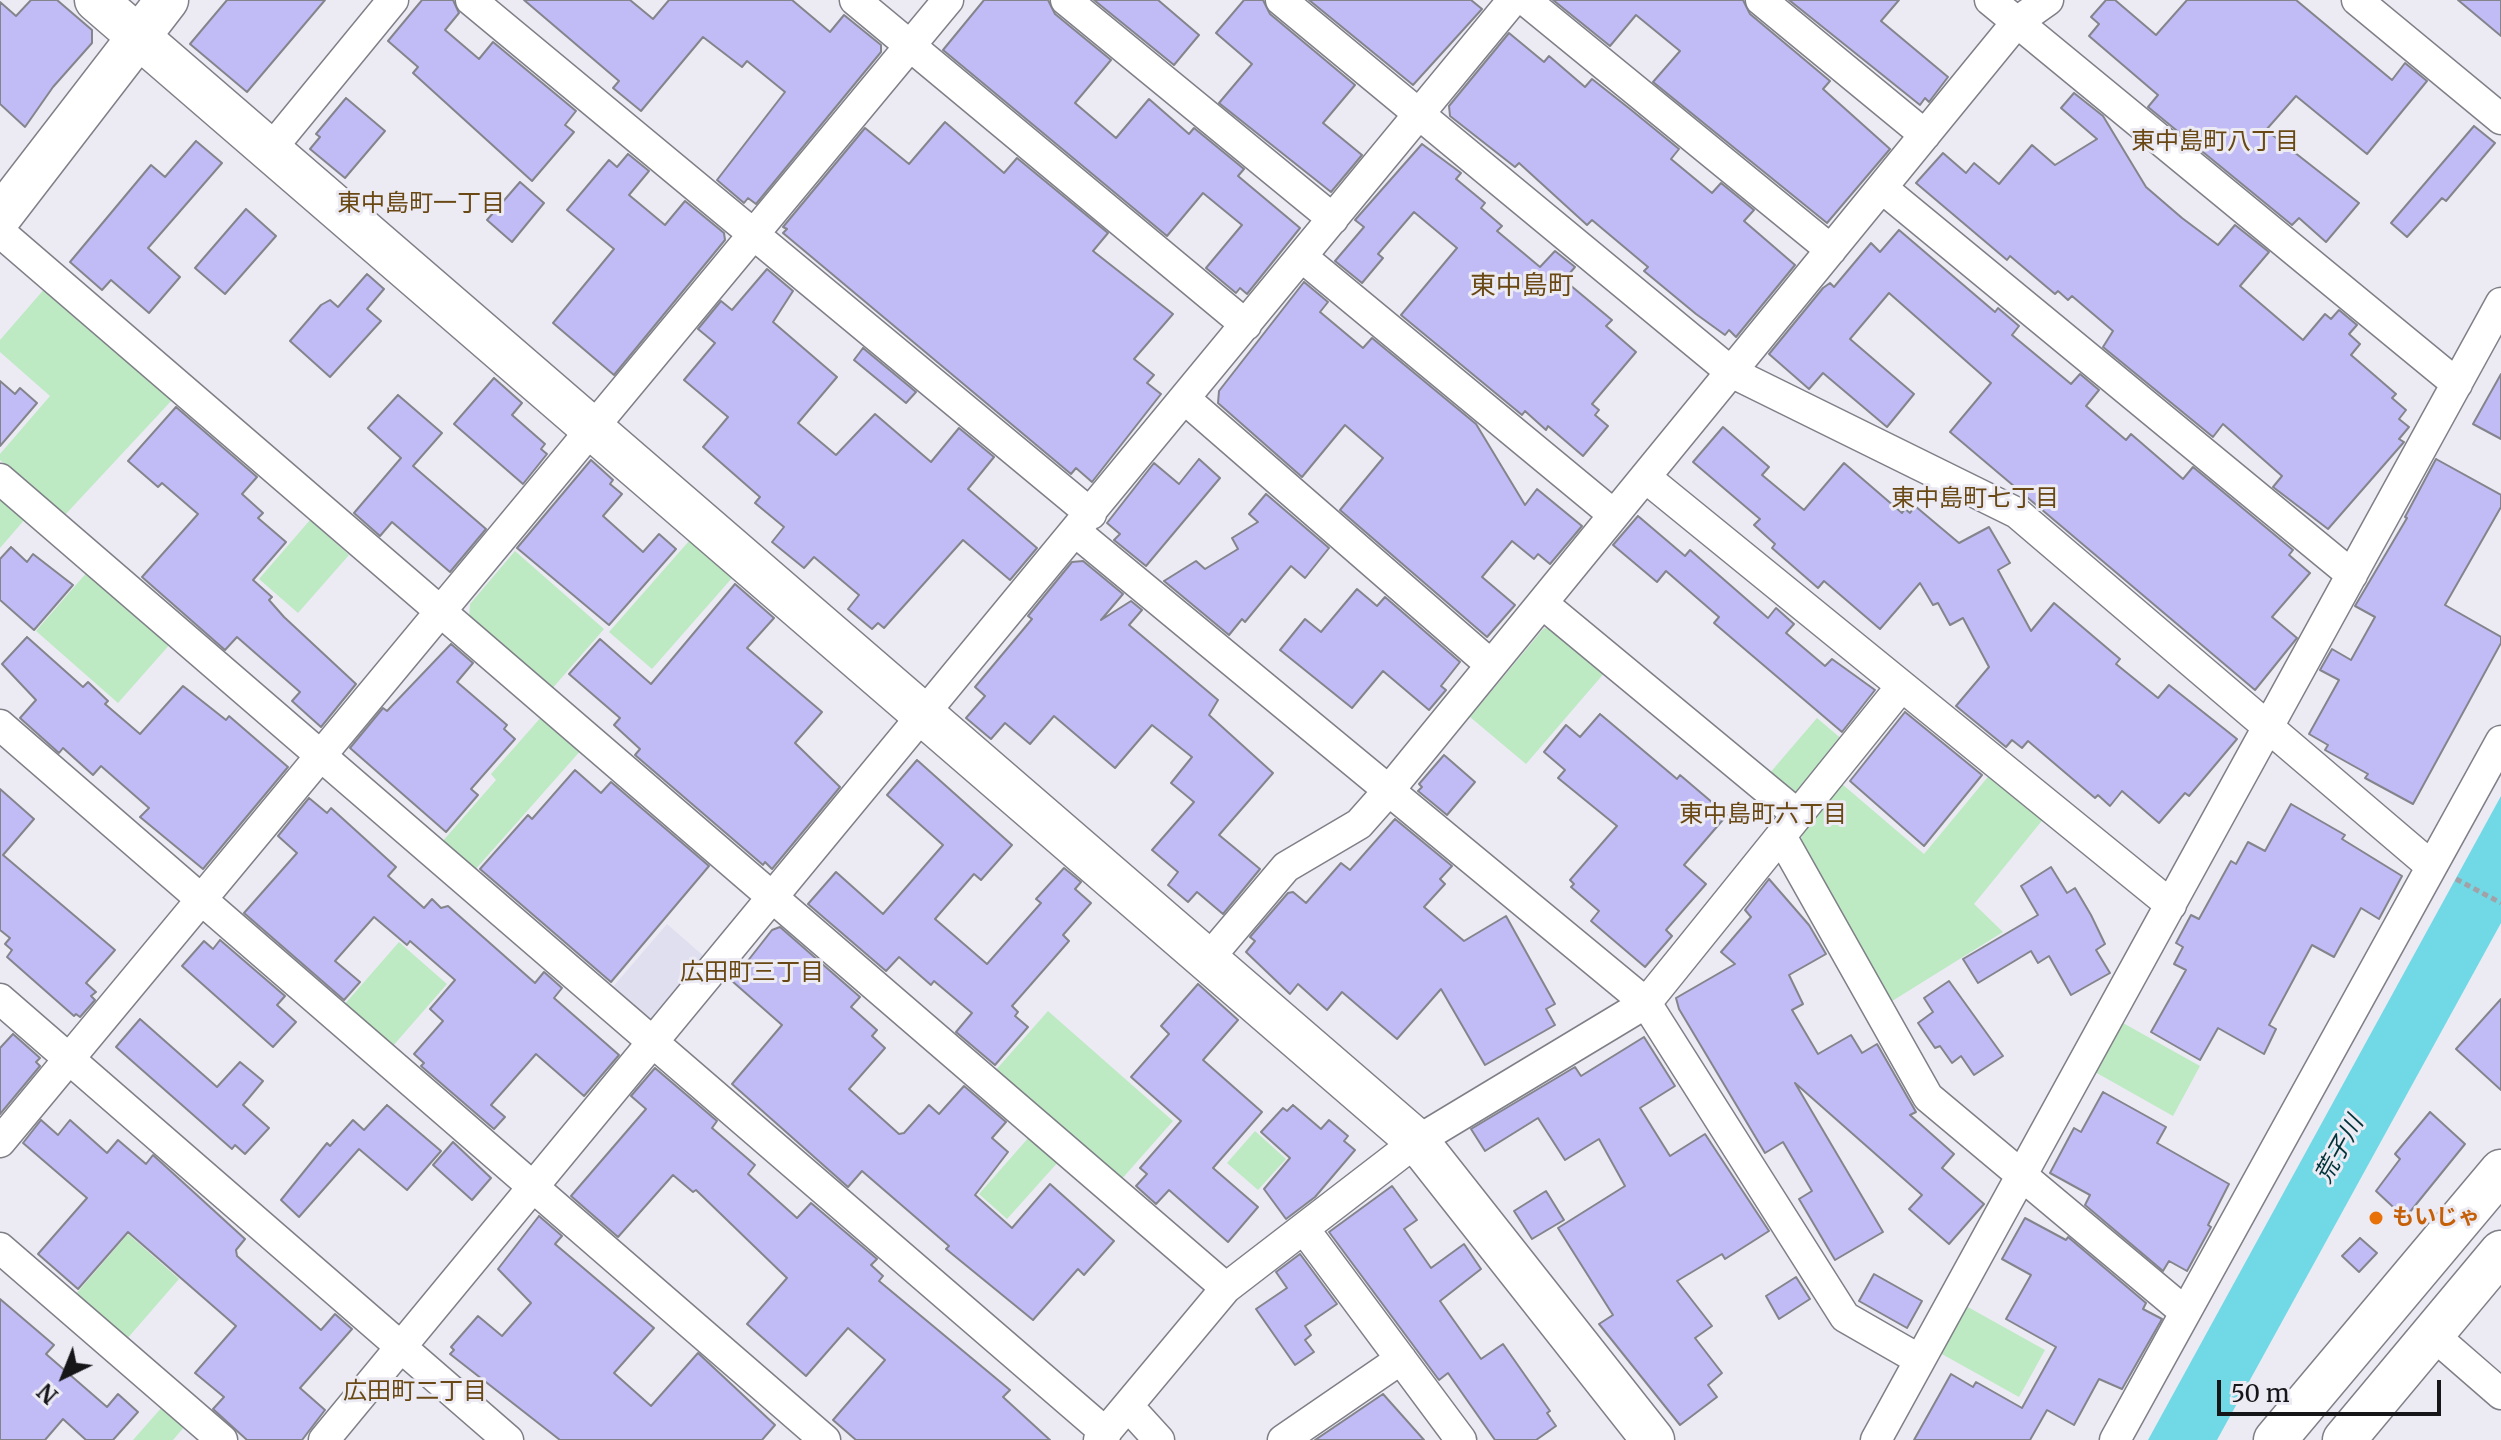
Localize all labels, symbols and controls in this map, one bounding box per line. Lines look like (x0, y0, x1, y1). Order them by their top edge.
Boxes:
district label: 東中島町八丁目 (2131, 128, 2299, 156)
district label: 東中島町一丁目 (337, 190, 505, 218)
district label: 東中島町 (1470, 271, 1574, 303)
district label: 東中島町七丁目 (1891, 485, 2059, 513)
district label: 東中島町六丁目 (1679, 801, 1847, 829)
district label: 広田町三丁目 (680, 959, 824, 987)
water label: 荒子川 (2310, 1112, 2370, 1188)
place label: もいじゃ (2392, 1205, 2480, 1231)
marker: もいじゃ (2367, 1209, 2385, 1227)
north arrow (24, 1336, 104, 1416)
scale bar (2221, 1364, 2445, 1414)
text: N (32, 1377, 64, 1410)
district label: 広田町二丁目 (343, 1378, 487, 1406)
text: 50 m (2231, 1378, 2290, 1409)

